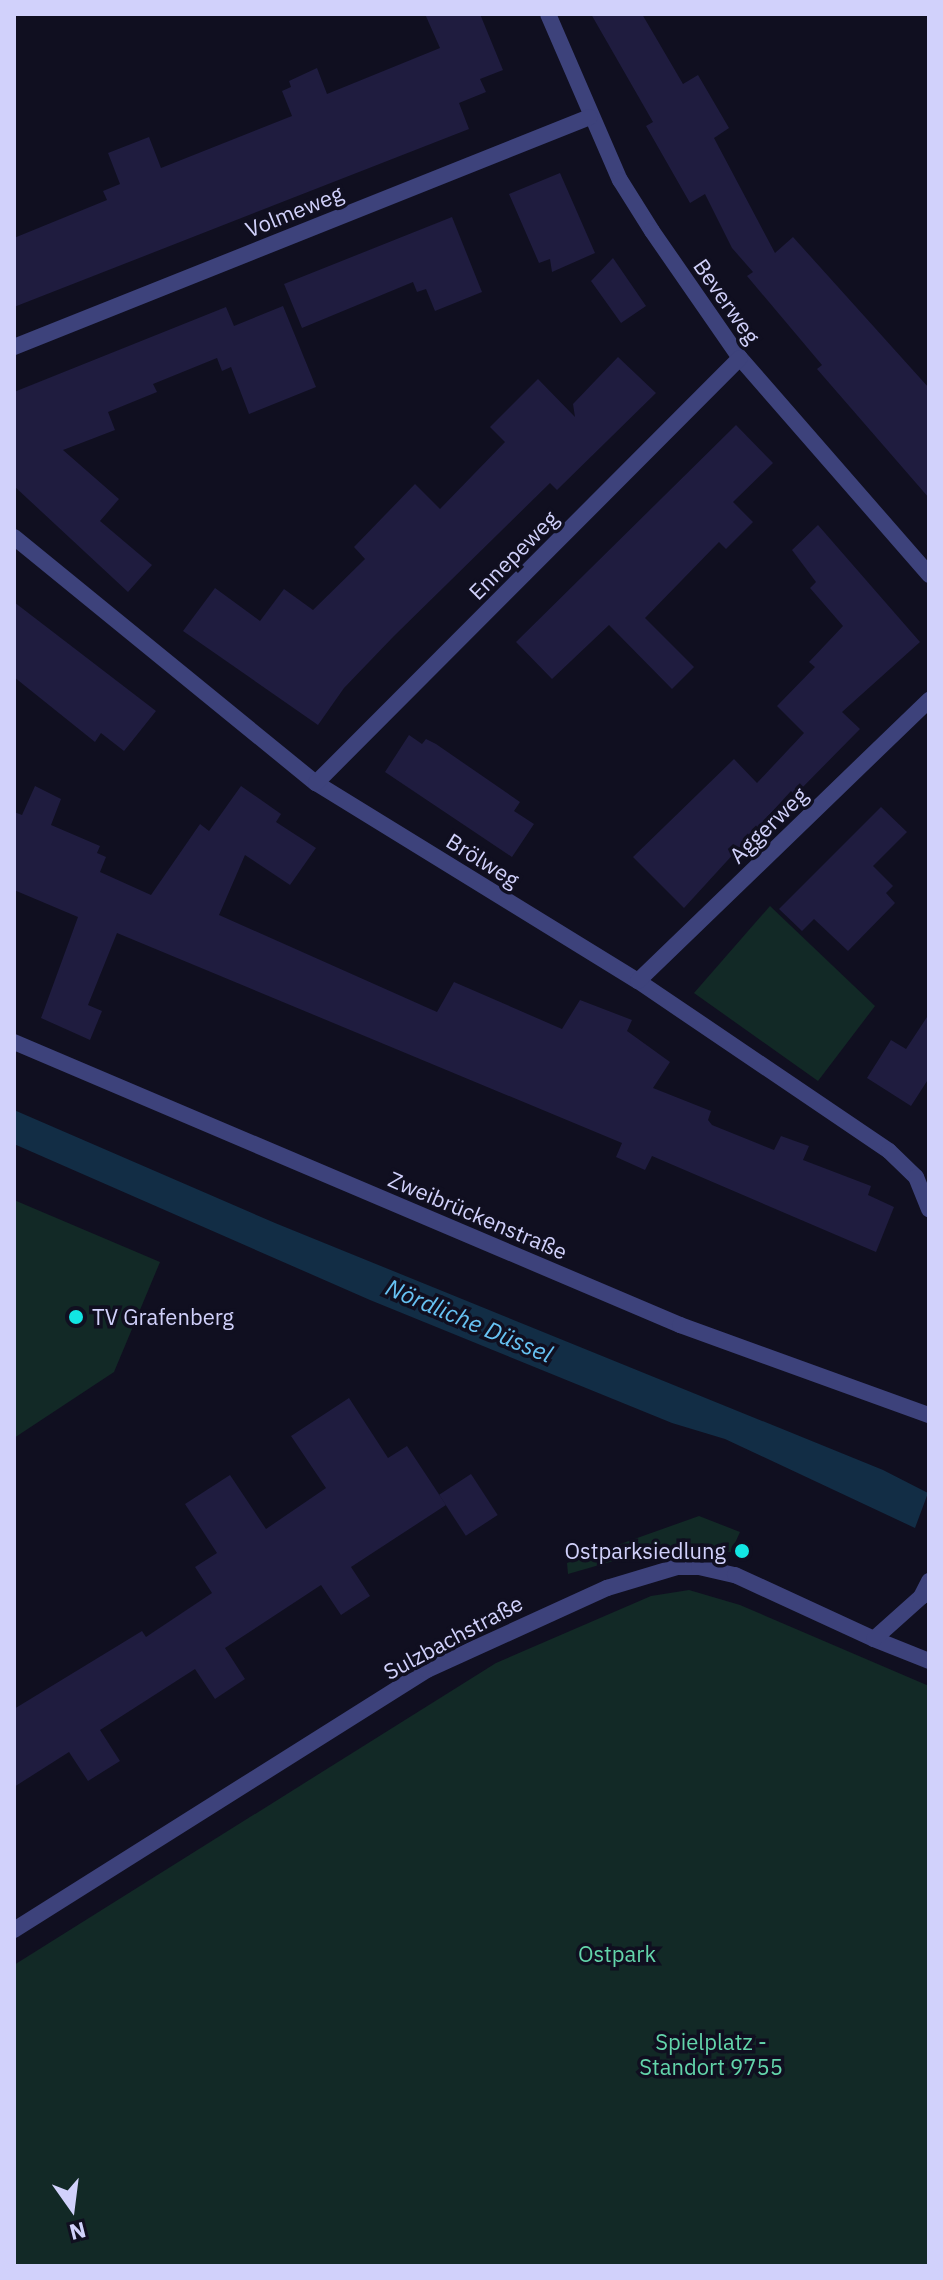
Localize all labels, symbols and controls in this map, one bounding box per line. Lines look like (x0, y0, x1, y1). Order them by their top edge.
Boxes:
street label: Volmeweg (241, 180, 347, 242)
street label: Beverweg (688, 253, 766, 349)
street label: Ennepeweg (463, 505, 563, 605)
street label: Aggerweg (724, 781, 812, 869)
street label: Brölweg (442, 827, 524, 893)
street label: Zweibrückenstraße (385, 1165, 571, 1265)
water label: Nördliche Düssel (381, 1273, 557, 1369)
place label: TV Grafenberg (92, 1304, 234, 1330)
marker: TV Grafenberg (67, 1308, 85, 1326)
place label: Ostparksiedlung (565, 1538, 726, 1564)
marker: Ostparksiedlung (733, 1542, 751, 1560)
street label: Sulzbachstraße (379, 1589, 527, 1685)
park label: Ostpark (578, 1941, 656, 1967)
park label: Spielplatz - Standort 9755 (639, 2028, 783, 2080)
north arrow (32, 2168, 112, 2248)
text: N (67, 2216, 89, 2248)

